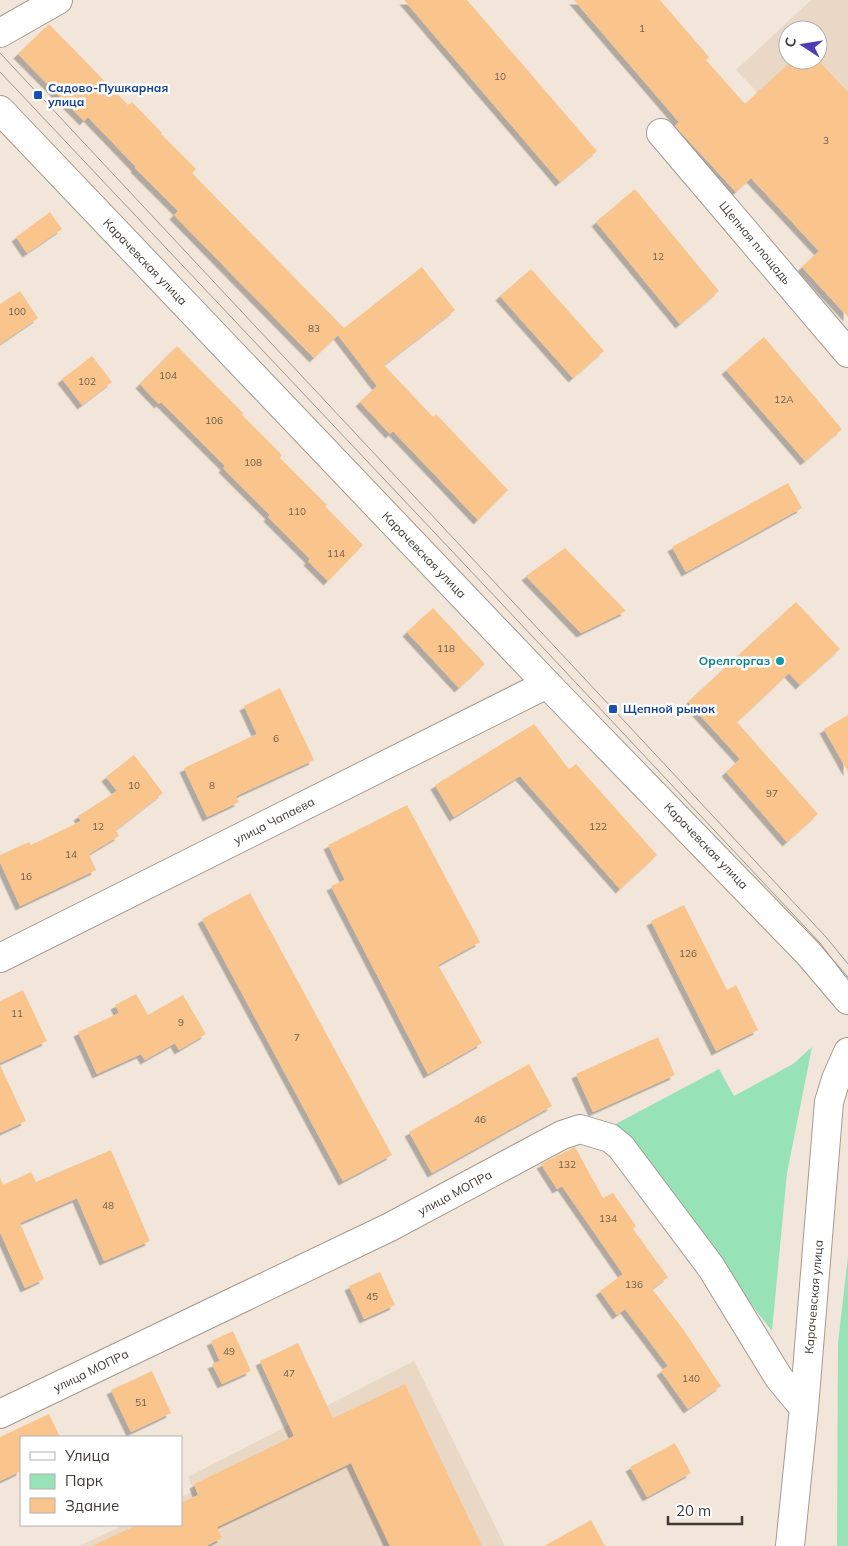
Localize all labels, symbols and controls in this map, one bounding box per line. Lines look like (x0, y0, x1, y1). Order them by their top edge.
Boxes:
north arrow (778, 20, 828, 70)
house number: 1 (639, 22, 645, 35)
text: С (780, 36, 800, 49)
house number: 10 (494, 70, 506, 83)
place label: Садово-Пушкарная улица (48, 80, 168, 109)
marker: Садово-Пушкарная улица (32, 89, 44, 101)
house number: 3 (823, 134, 829, 147)
street label: Щепная площадь (716, 198, 795, 288)
street label: Карачевская улица (100, 215, 191, 308)
house number: 12 (652, 250, 664, 263)
house number: 100 (8, 305, 26, 318)
house number: 83 (308, 322, 320, 335)
house number: 104 (159, 369, 177, 382)
house number: 102 (78, 375, 96, 388)
house number: 12А (774, 393, 794, 406)
house number: 106 (205, 414, 223, 427)
house number: 108 (244, 456, 262, 469)
house number: 110 (288, 505, 306, 518)
street label: Карачевская улица (379, 508, 470, 601)
house number: 114 (327, 547, 345, 560)
house number: 118 (437, 642, 455, 655)
place label: Орелгоргаз (699, 653, 770, 668)
marker: Орелгоргаз (774, 655, 786, 667)
place label: Щепной рынок (623, 701, 715, 716)
marker: Щепной рынок (607, 703, 619, 715)
house number: 6 (273, 732, 279, 745)
house number: 10 (128, 779, 140, 792)
house number: 8 (209, 779, 215, 792)
house number: 97 (766, 787, 778, 800)
street label: улица Чапаева (231, 794, 317, 847)
street label: Карачевская улица (661, 799, 752, 892)
house number: 12 (92, 820, 104, 833)
house number: 122 (589, 820, 607, 833)
house number: 14 (65, 848, 77, 861)
house number: 16 (20, 870, 32, 883)
house number: 126 (679, 947, 697, 960)
house number: 11 (11, 1007, 23, 1020)
house number: 9 (178, 1016, 184, 1029)
house number: 7 (294, 1031, 300, 1044)
house number: 46 (474, 1113, 486, 1126)
house number: 132 (558, 1158, 576, 1171)
street label: улица МОПРа (415, 1167, 494, 1218)
house number: 48 (102, 1199, 114, 1212)
house number: 134 (599, 1212, 617, 1225)
street label: Карачевская улица (801, 1239, 826, 1355)
house number: 136 (625, 1278, 643, 1291)
house number: 45 (366, 1290, 378, 1303)
house number: 49 (223, 1345, 235, 1358)
street label: улица МОПРа (51, 1346, 131, 1395)
house number: 47 (283, 1367, 295, 1380)
house number: 140 (682, 1372, 700, 1385)
house number: 51 (135, 1396, 147, 1409)
legend (20, 1436, 182, 1526)
text: Улица (64, 1446, 110, 1465)
text: Парк (65, 1471, 104, 1490)
scale bar (668, 1494, 742, 1526)
text: Здание (65, 1496, 119, 1515)
text: 20 m (676, 1501, 711, 1520)

